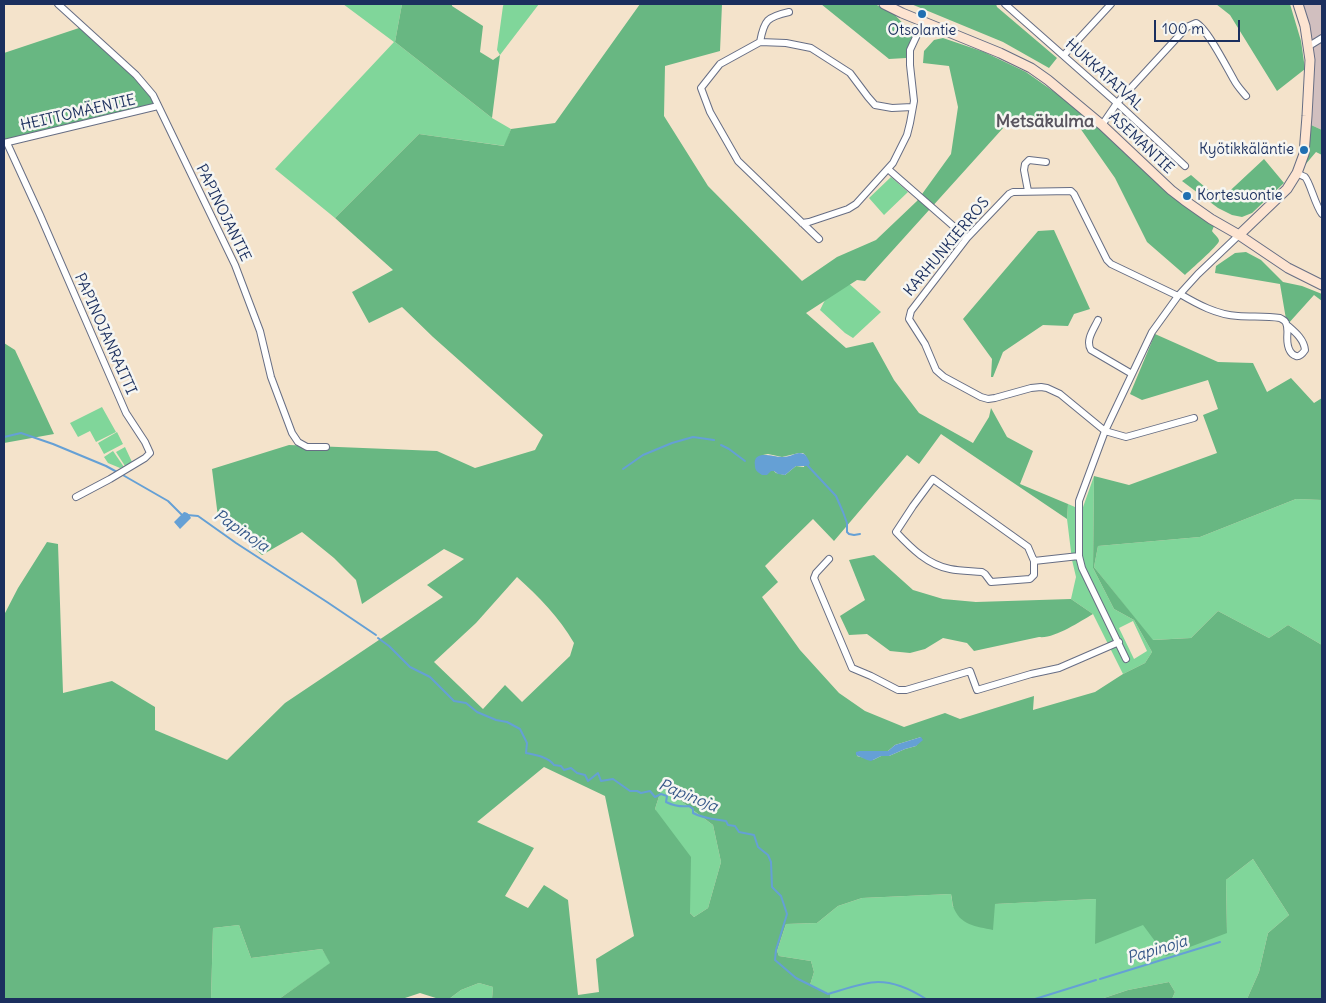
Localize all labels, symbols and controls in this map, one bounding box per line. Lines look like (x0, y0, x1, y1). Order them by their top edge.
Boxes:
marker: Otsolantie (916, 8, 928, 20)
scale bar (1156, 10, 1242, 42)
text: 100 m (1162, 19, 1204, 38)
place label: Otsolantie (888, 22, 956, 40)
street label: HUKKATAIVAL (1061, 35, 1147, 115)
street label: HEITTOMÄENTIE (19, 91, 137, 135)
street label: ASEMANTIE (1105, 108, 1177, 178)
district label: Metsäkulma (996, 111, 1094, 133)
place label: Kyötikkäläntie (1199, 141, 1294, 159)
marker: Kyötikkäläntie (1298, 144, 1310, 156)
street label: PAPINOJANTIE (192, 161, 254, 265)
place label: Kortesuontie (1197, 187, 1283, 205)
marker: Kortesuontie (1181, 190, 1193, 202)
street label: KARHUNKIERROS (900, 194, 994, 300)
street label: PAPINOJANRAITTI (70, 271, 140, 397)
water label: Papinoja (210, 506, 272, 556)
water label: Papinoja (656, 775, 720, 817)
water label: Papinoja (1125, 932, 1189, 968)

